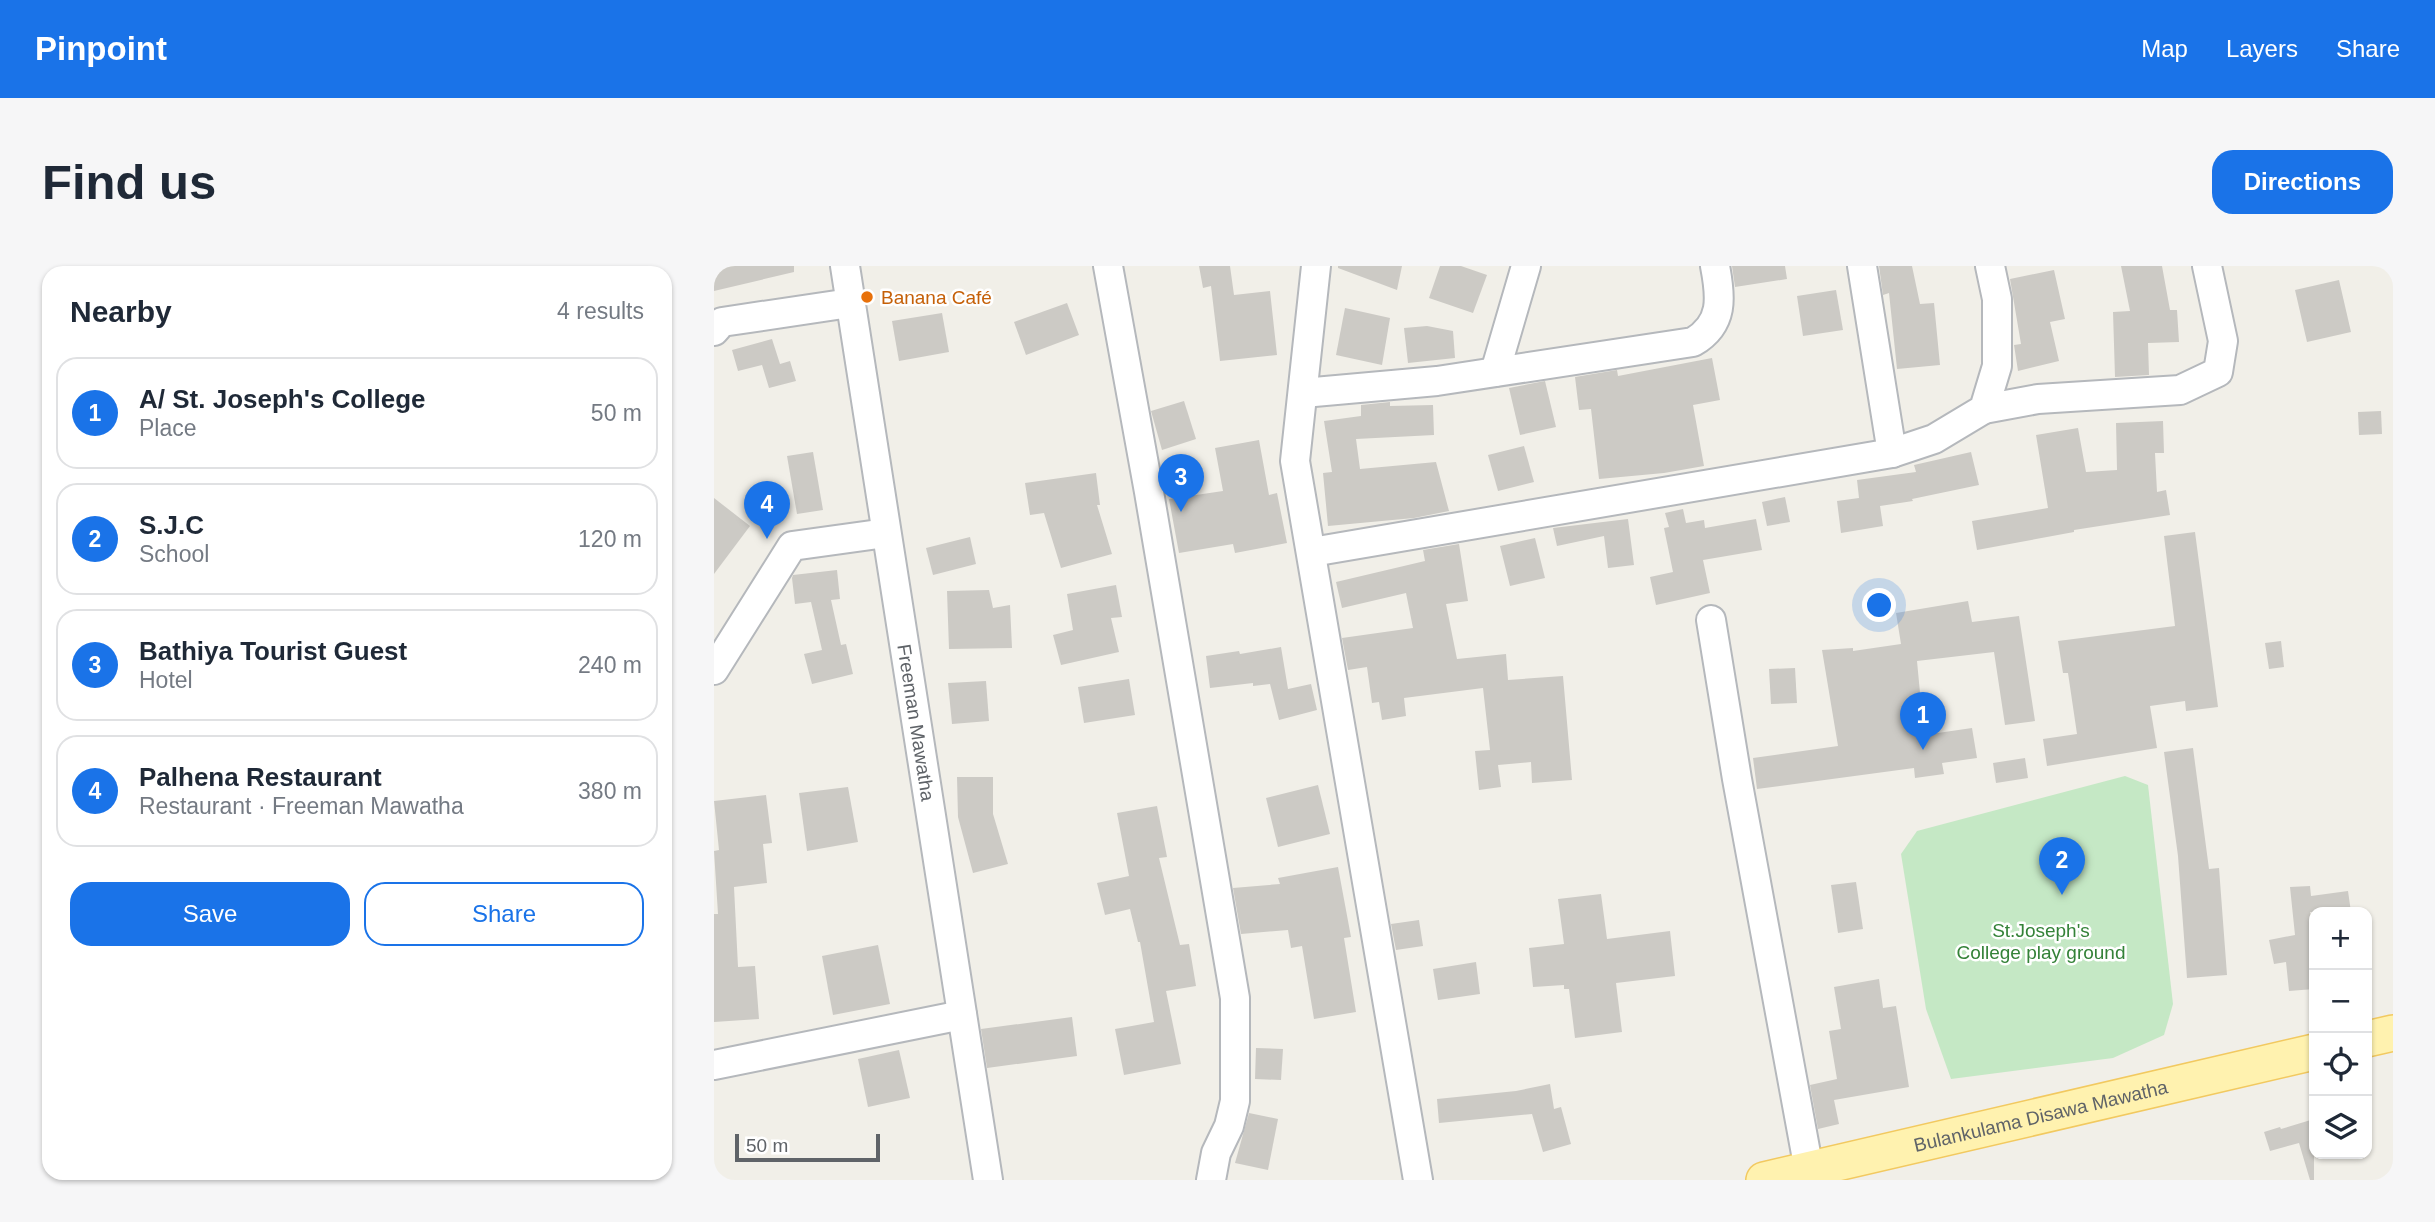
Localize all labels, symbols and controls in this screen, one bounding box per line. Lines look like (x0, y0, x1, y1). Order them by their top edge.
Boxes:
text: Pinpoint (35, 30, 167, 67)
text: Map (2141, 35, 2188, 62)
text: Layers (2226, 35, 2298, 62)
text: Share (2336, 35, 2400, 62)
button: Directions (2212, 150, 2393, 214)
text: Find us (42, 155, 216, 209)
place label: Banana Café (881, 287, 992, 308)
marker: Banana Café (859, 289, 875, 305)
text: Nearby (70, 295, 172, 328)
text: 4 results (557, 298, 644, 324)
text: A/ St. Joseph's College (139, 384, 425, 414)
text: 1 (89, 400, 101, 426)
text: 50 m (591, 400, 642, 426)
text: Place (139, 415, 197, 441)
pin: 3 (1158, 454, 1204, 512)
pin: 4 (744, 481, 790, 539)
text: S.J.C (139, 510, 204, 540)
text: 2 (89, 526, 101, 552)
text: 120 m (578, 526, 642, 552)
text: School (139, 541, 209, 567)
your location (1862, 588, 1896, 622)
text: Bathiya Tourist Guest (139, 636, 407, 666)
street label: Freeman Mawatha (893, 643, 939, 803)
text: 3 (89, 652, 101, 678)
text: 240 m (578, 652, 642, 678)
text: Hotel (139, 667, 193, 693)
pin: 1 (1900, 692, 1946, 750)
text: Palhena Restaurant (139, 762, 382, 792)
text: 4 (89, 778, 101, 804)
text: 380 m (578, 778, 642, 804)
text: Restaurant · Freeman Mawatha (139, 793, 464, 819)
pin: 2 (2039, 837, 2085, 895)
button: Save (70, 882, 350, 946)
button: Share (364, 882, 644, 946)
map controls (2309, 907, 2372, 1159)
button: + (2309, 907, 2372, 970)
park label: St.Joseph's College play ground (1956, 920, 2126, 963)
button: − (2309, 970, 2372, 1033)
button: locate (2309, 1033, 2372, 1096)
street label: Bulankulama Disawa Mawatha (1912, 1076, 2170, 1156)
button: layers (2309, 1096, 2372, 1159)
scale bar (735, 1131, 880, 1163)
text: 50 m (746, 1135, 788, 1156)

